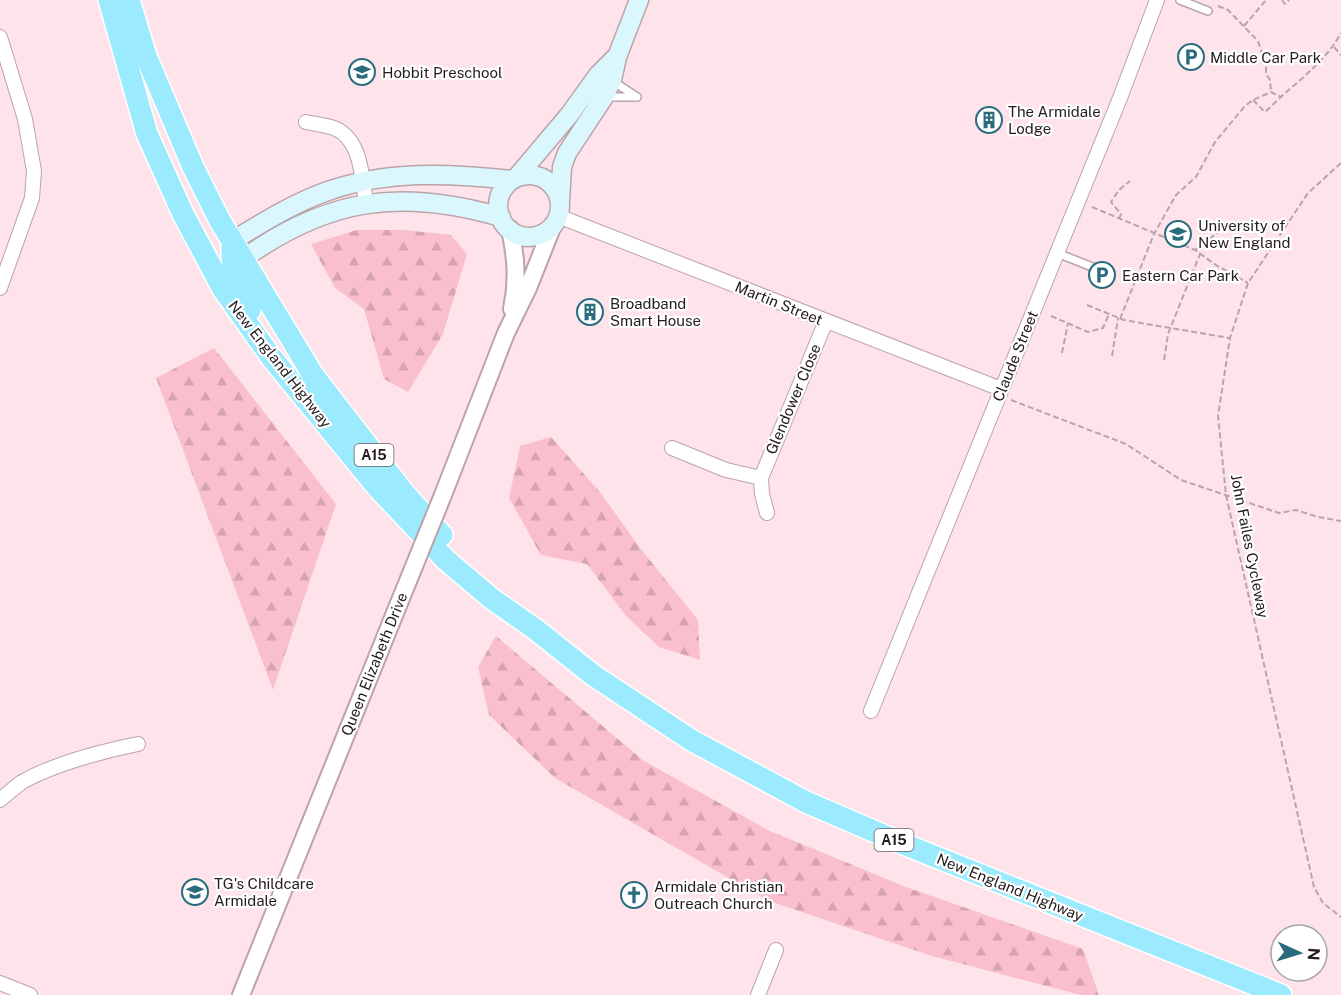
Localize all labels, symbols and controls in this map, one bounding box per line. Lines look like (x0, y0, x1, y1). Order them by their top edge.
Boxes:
parking icon: Middle Car Park (1176, 42, 1206, 72)
place label: Middle Car Park (1210, 49, 1321, 66)
school or university icon: Hobbit Preschool (347, 57, 377, 87)
place label: Hobbit Preschool (382, 64, 503, 81)
place label: The Armidale Lodge (1008, 103, 1101, 137)
building icon: The Armidale Lodge (974, 105, 1004, 135)
place label: University of New England (1198, 217, 1290, 251)
school or university icon: University of New England (1163, 219, 1193, 249)
parking icon: Eastern Car Park (1087, 260, 1117, 290)
place label: Eastern Car Park (1122, 267, 1239, 284)
street label: Martin Street (733, 278, 825, 328)
place label: Broadband Smart House (610, 295, 701, 329)
street label: New England Highway (225, 297, 335, 431)
building icon: Broadband Smart House (575, 297, 605, 327)
street label: Claude Street (989, 308, 1041, 404)
street label: Glendower Close (762, 341, 824, 457)
road number: A15 (354, 444, 394, 466)
street label: John Failes Cycleway (1228, 473, 1272, 619)
street label: Queen Elizabeth Drive (337, 590, 411, 738)
road number: A15 (874, 829, 914, 851)
street label: New England Highway (934, 850, 1086, 924)
place label: TG's Childcare Armidale (214, 875, 314, 909)
school or university icon: TG's Childcare Armidale (180, 877, 210, 907)
place label: Armidale Christian Outreach Church (654, 878, 783, 912)
church icon: Armidale Christian Outreach Church (619, 880, 649, 910)
north arrow (1269, 923, 1329, 983)
text: N (1304, 947, 1323, 961)

